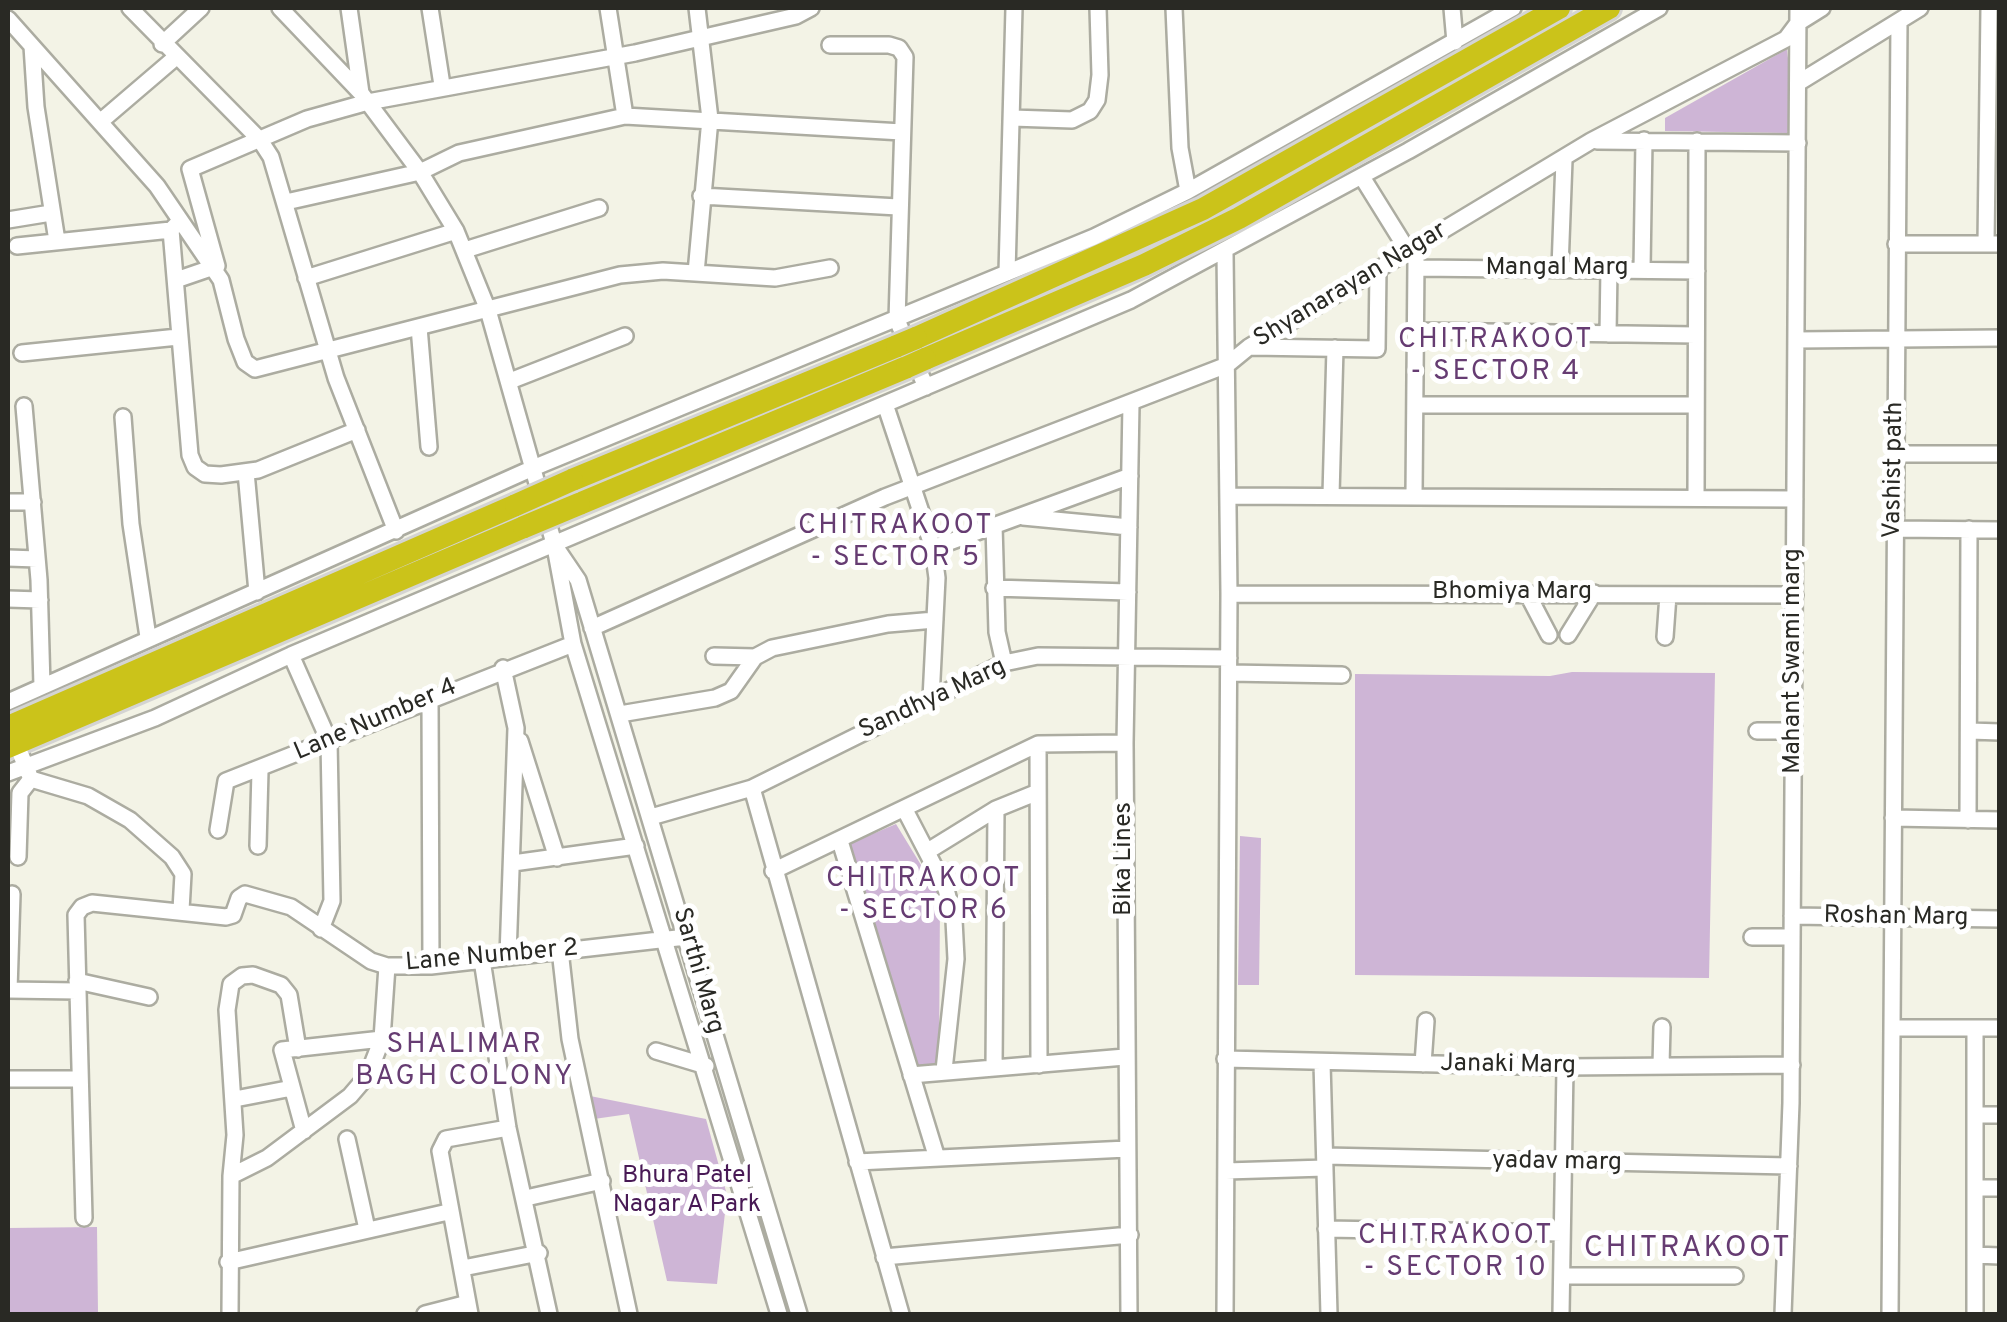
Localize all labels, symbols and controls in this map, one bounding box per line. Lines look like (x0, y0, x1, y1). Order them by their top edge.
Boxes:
street label: Shyanarayan Nagar (1249, 217, 1453, 355)
street label: Mangal Marg (1485, 254, 1629, 284)
district label: CHITRAKOOT - SECTOR 4 (1398, 324, 1594, 390)
street label: Vashist path (1879, 401, 1911, 539)
district label: CHITRAKOOT - SECTOR 5 (798, 510, 994, 576)
street label: Mahant Swami marg (1779, 548, 1809, 774)
street label: Bhomiya Marg (1432, 578, 1592, 608)
street label: Sandhya Marg (855, 653, 1011, 747)
street label: Lane Number 4 (290, 673, 462, 769)
street label: Bika Lines (1110, 802, 1140, 916)
district label: CHITRAKOOT - SECTOR 6 (826, 863, 1022, 929)
street label: Roshan Marg (1823, 902, 1969, 934)
street label: Sarthi Marg (665, 904, 729, 1038)
street label: Lane Number 2 (404, 935, 580, 979)
district label: SHALIMAR BAGH COLONY (355, 1029, 575, 1095)
street label: Janaki Marg (1440, 1050, 1576, 1082)
street label: yadav marg (1492, 1147, 1622, 1179)
park label: Bhura Patel Nagar A Park (613, 1162, 761, 1221)
district label: CHITRAKOOT - SECTOR 10 (1358, 1220, 1554, 1286)
district label: CHITRAKOOT (1584, 1232, 1792, 1268)

